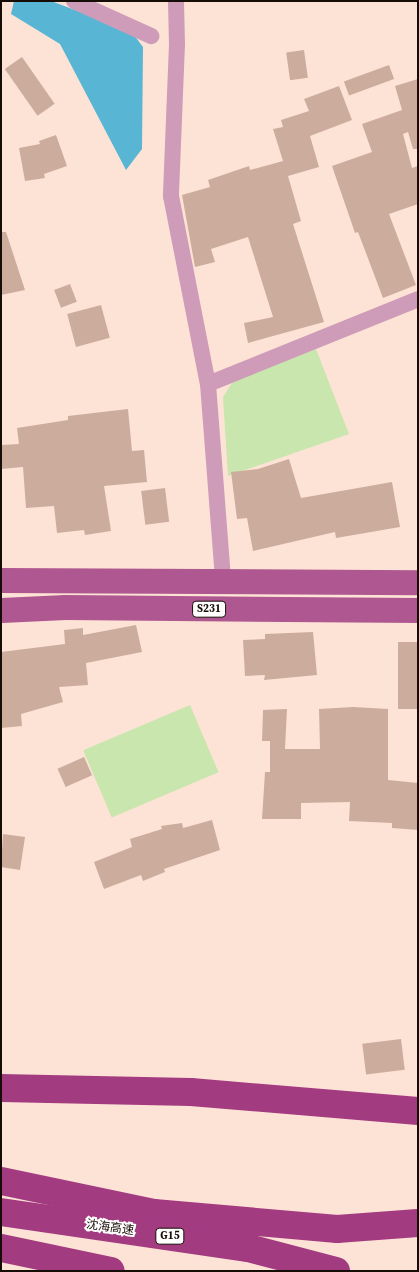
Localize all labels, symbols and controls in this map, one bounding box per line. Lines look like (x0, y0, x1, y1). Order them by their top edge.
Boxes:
road number: S231 (192, 600, 226, 618)
street label: 沈海高速 (85, 1218, 135, 1238)
road number: G15 (155, 1228, 185, 1244)

